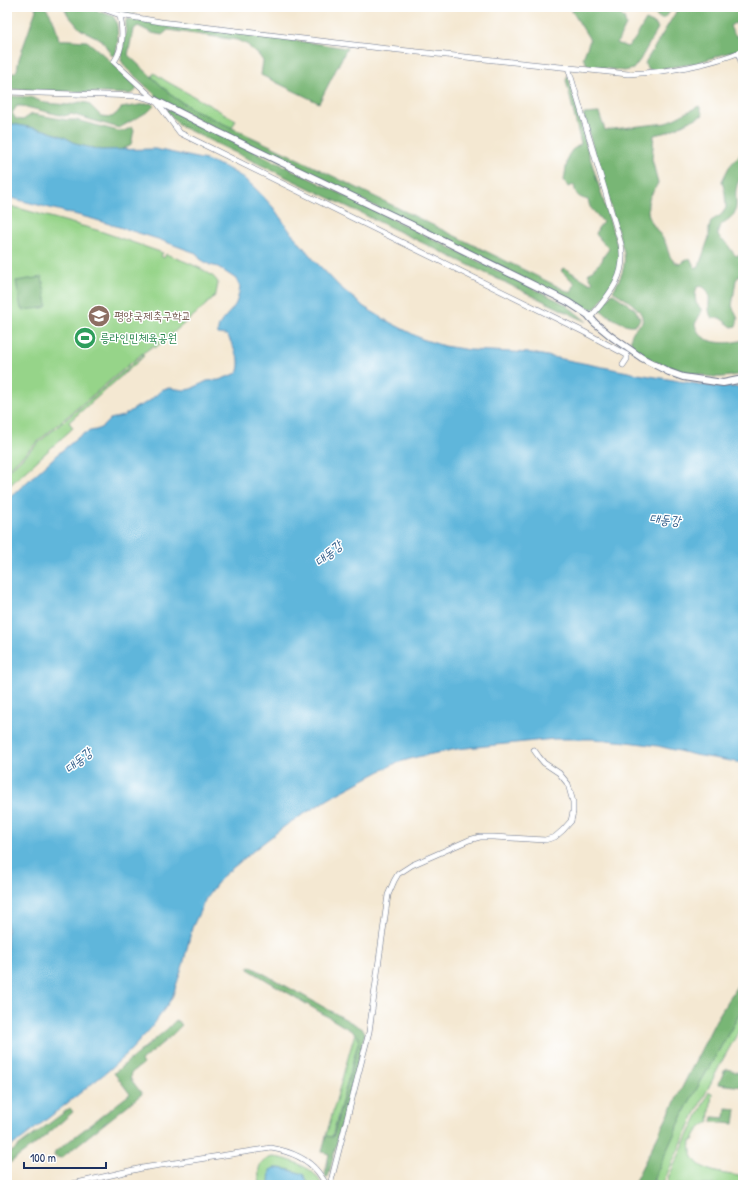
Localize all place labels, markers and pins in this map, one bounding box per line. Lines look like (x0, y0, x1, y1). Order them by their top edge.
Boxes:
school or university icon: 평양국제축구학교 (86, 303, 112, 329)
place label: 평양국제축구학교 (114, 307, 191, 324)
sports icon: 릉라인민체육공원 (72, 325, 98, 351)
place label: 릉라인민체육공원 (100, 329, 177, 346)

